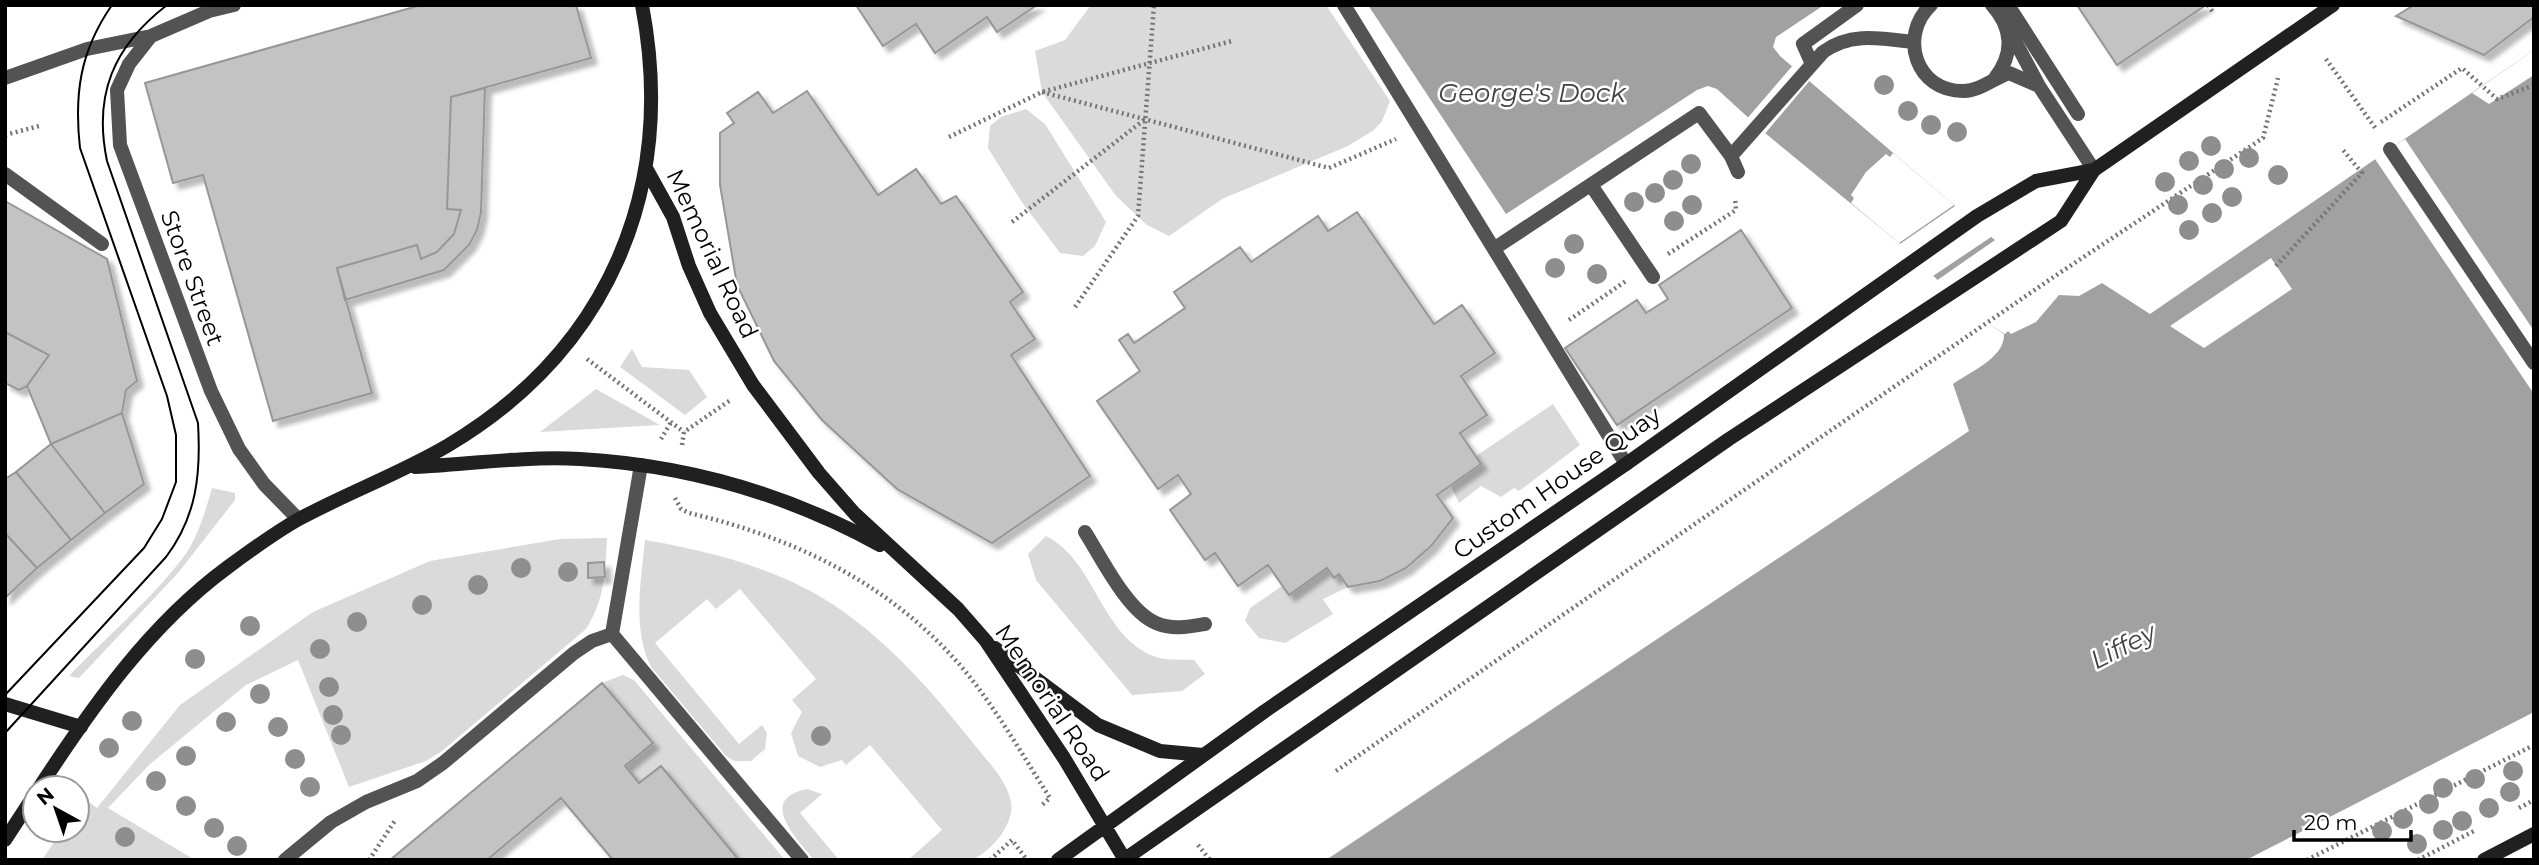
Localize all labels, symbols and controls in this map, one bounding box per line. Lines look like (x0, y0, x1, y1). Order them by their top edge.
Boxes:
water label: George's Dock (1438, 77, 1627, 109)
street label: Memorial Road (661, 165, 764, 343)
street label: Store Street (155, 206, 230, 350)
street label: Custom House Quay (1447, 400, 1666, 565)
water label: Liffey (2085, 615, 2163, 676)
street label: Memorial Road (989, 619, 1116, 787)
north arrow (21, 774, 91, 844)
text: N (32, 783, 59, 810)
scale bar (2294, 798, 2411, 842)
text: 20 m (2304, 810, 2358, 835)

